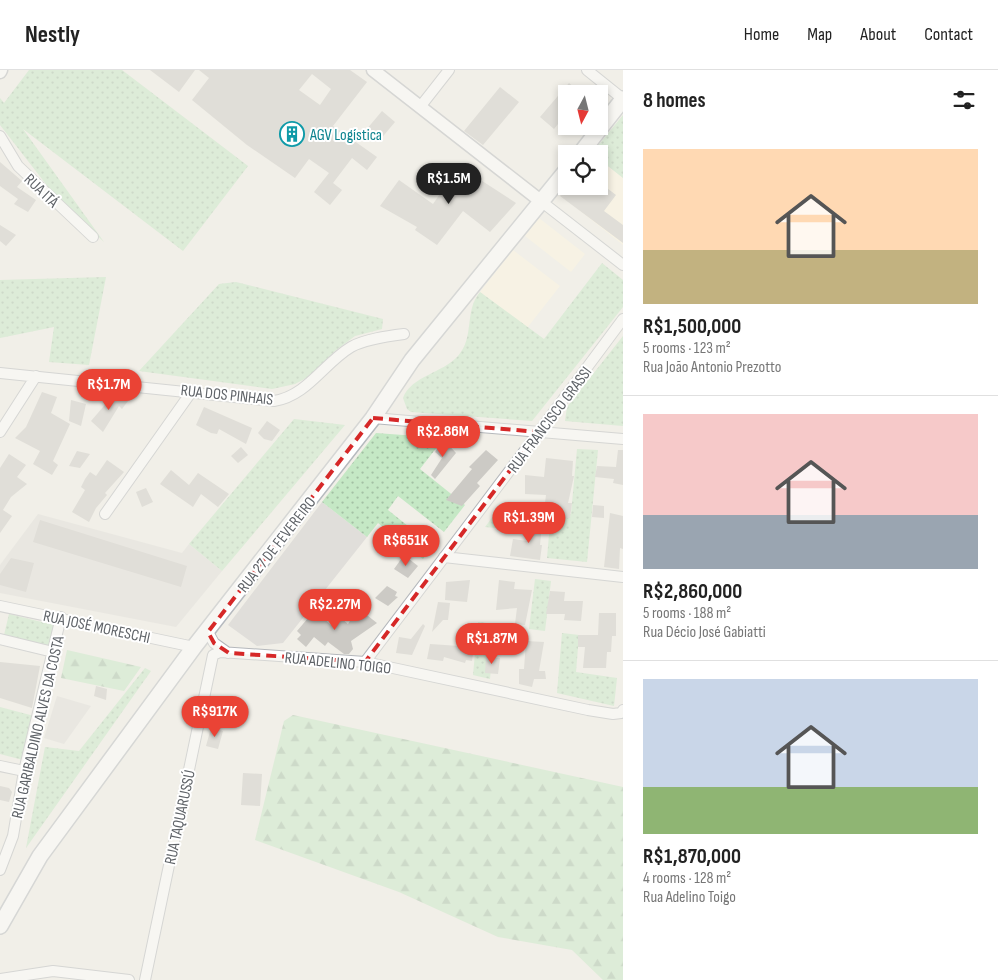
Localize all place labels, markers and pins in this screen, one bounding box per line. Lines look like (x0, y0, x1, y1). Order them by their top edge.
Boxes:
building icon: AGV Logística (279, 121, 305, 147)
place label: AGV Logística (309, 126, 382, 145)
pin: R$1.5M (408, 162, 490, 205)
pin: R$1.7M (68, 368, 150, 411)
pin: R$2.86M (397, 416, 489, 458)
pin: R$1.39M (483, 502, 575, 544)
pin: R$651K (365, 524, 447, 567)
pin: R$2.27M (289, 588, 381, 631)
pin: R$1.87M (446, 622, 538, 665)
pin: R$917K (174, 696, 256, 738)

